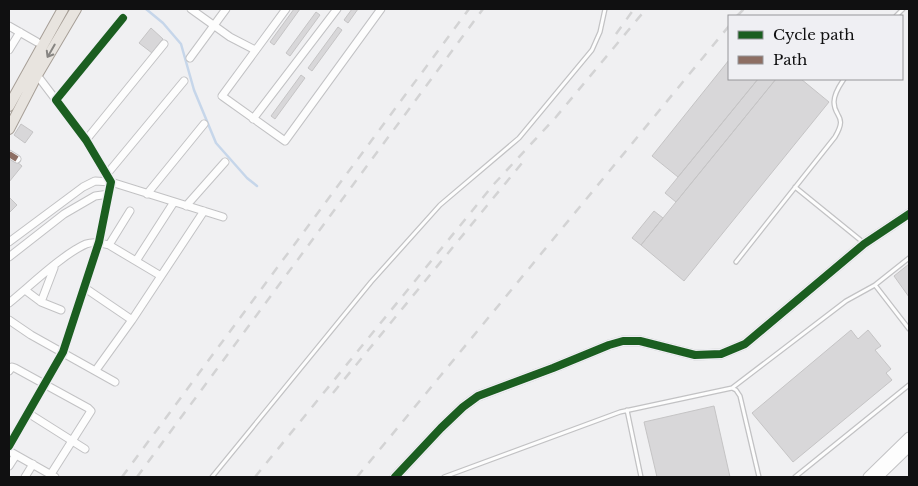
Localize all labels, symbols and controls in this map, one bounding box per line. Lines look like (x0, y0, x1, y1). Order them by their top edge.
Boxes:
legend (728, 15, 903, 80)
text: Cycle path (773, 25, 855, 44)
one-way arrow (46, 43, 56, 57)
text: Path (773, 50, 807, 69)

